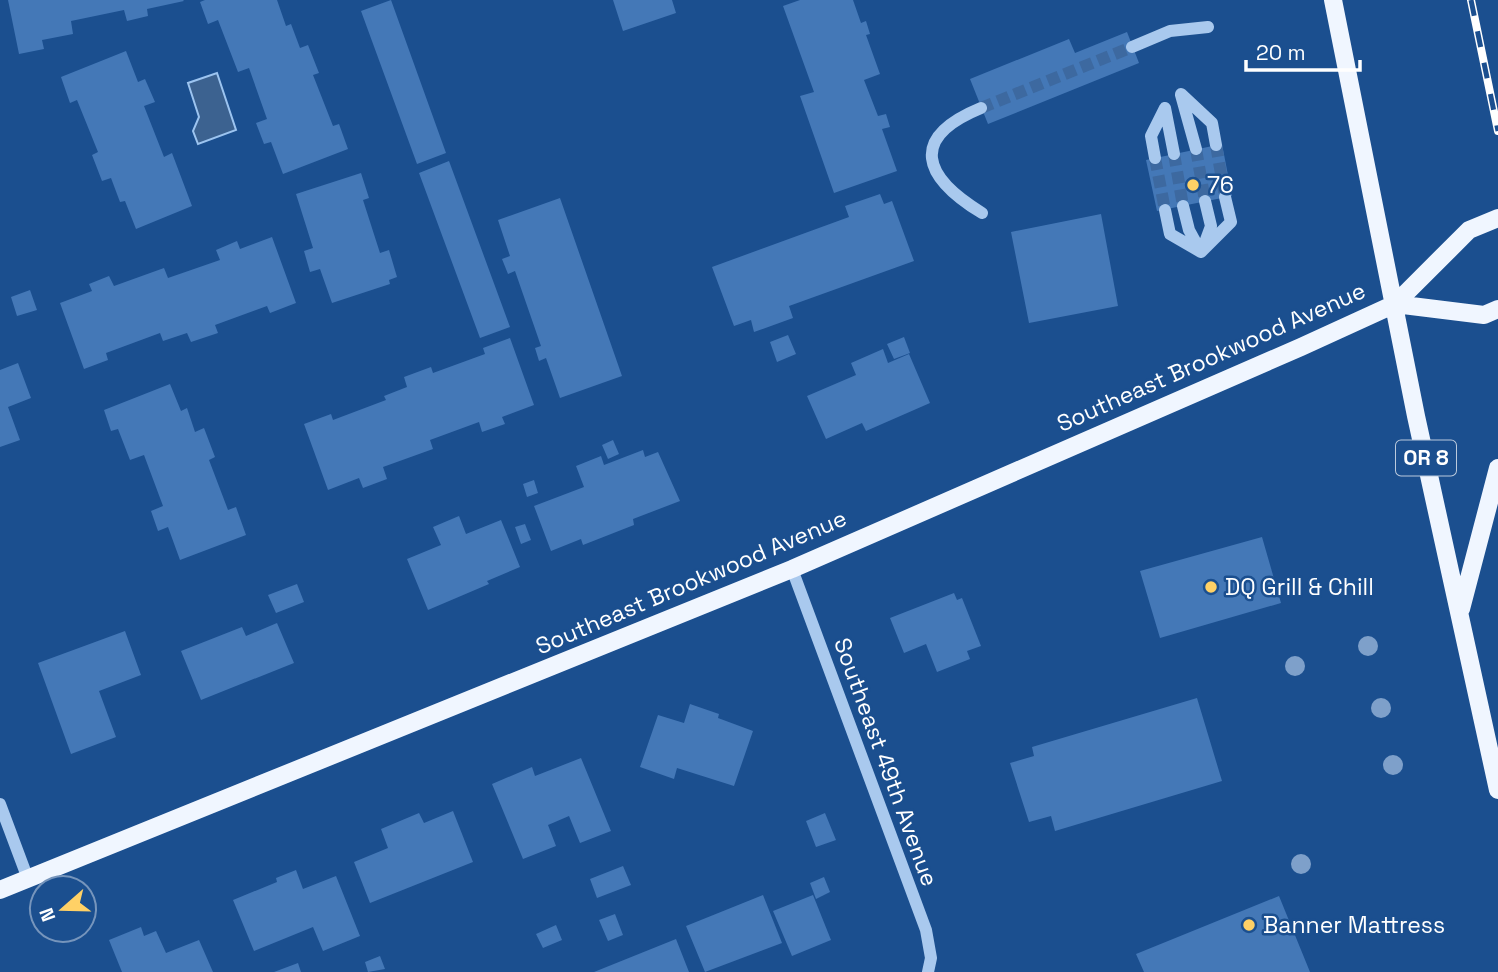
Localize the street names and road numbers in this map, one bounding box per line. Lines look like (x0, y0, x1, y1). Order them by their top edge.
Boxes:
street label: Southeast Brookwood Avenue (1052, 275, 1370, 439)
road number: OR 8 (1396, 440, 1456, 476)
street label: Southeast Brookwood Avenue (531, 503, 851, 661)
street label: Southeast 49th Avenue (827, 634, 945, 890)

